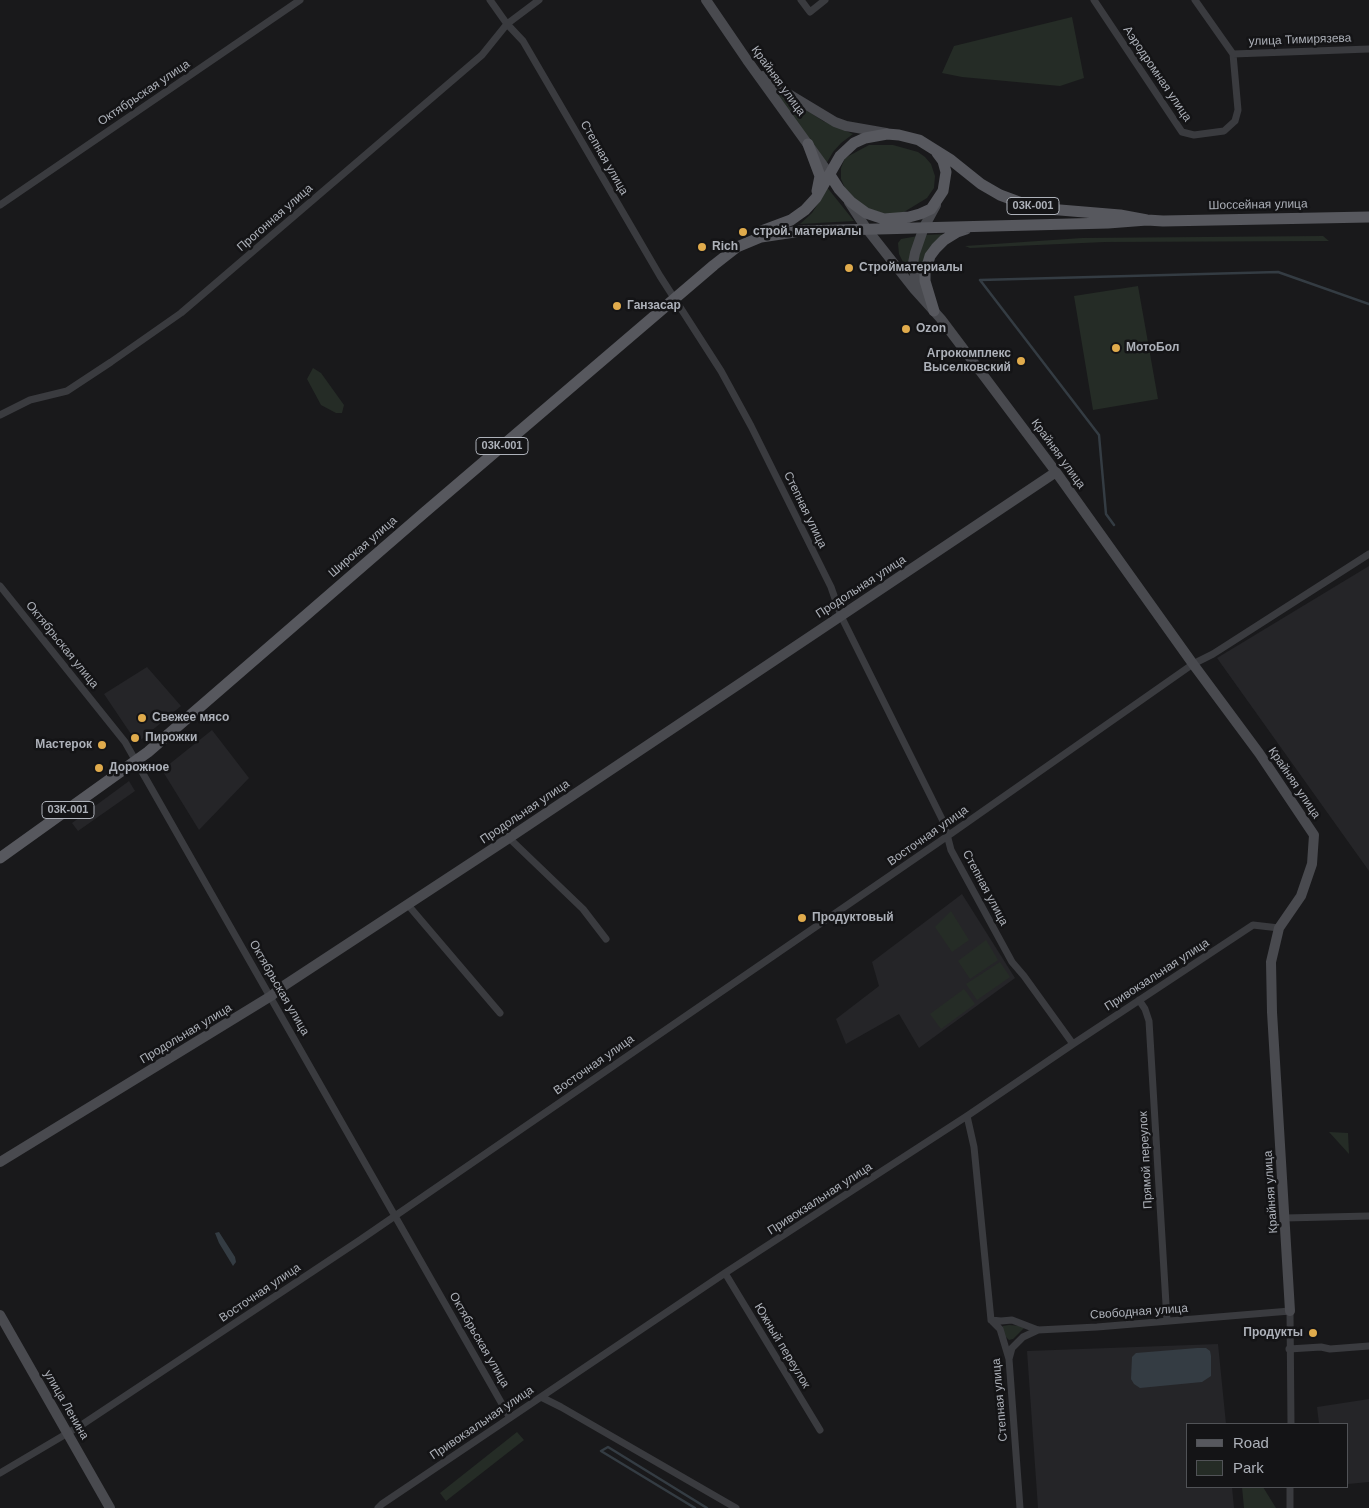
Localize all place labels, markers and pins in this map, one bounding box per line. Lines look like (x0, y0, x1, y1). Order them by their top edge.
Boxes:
place label: строй. материалы (753, 225, 861, 239)
marker: строй. материалы (737, 226, 749, 238)
place label: Rich (712, 240, 738, 254)
marker: Rich (696, 241, 708, 253)
place label: Стройматериалы (859, 261, 963, 275)
marker: Стройматериалы (843, 262, 855, 274)
place label: Ганзасар (627, 299, 681, 313)
marker: Ганзасар (611, 300, 623, 312)
place label: Ozon (916, 322, 946, 336)
marker: Ozon (900, 323, 912, 335)
place label: МотоБол (1126, 341, 1179, 355)
marker: МотоБол (1110, 342, 1122, 354)
place label: Агрокомплекс Выселковский (923, 347, 1011, 375)
marker: Агрокомплекс Выселковский (1015, 355, 1027, 367)
place label: Свежее мясо (152, 711, 229, 725)
marker: Свежее мясо (136, 712, 148, 724)
place label: Пирожки (145, 731, 197, 745)
marker: Пирожки (129, 732, 141, 744)
place label: Мастерок (35, 738, 92, 752)
marker: Мастерок (96, 739, 108, 751)
place label: Дорожное (109, 761, 169, 775)
marker: Дорожное (93, 762, 105, 774)
place label: Продуктовый (812, 911, 894, 925)
marker: Продуктовый (796, 912, 808, 924)
place label: Продукты (1243, 1326, 1303, 1340)
marker: Продукты (1307, 1327, 1319, 1339)

